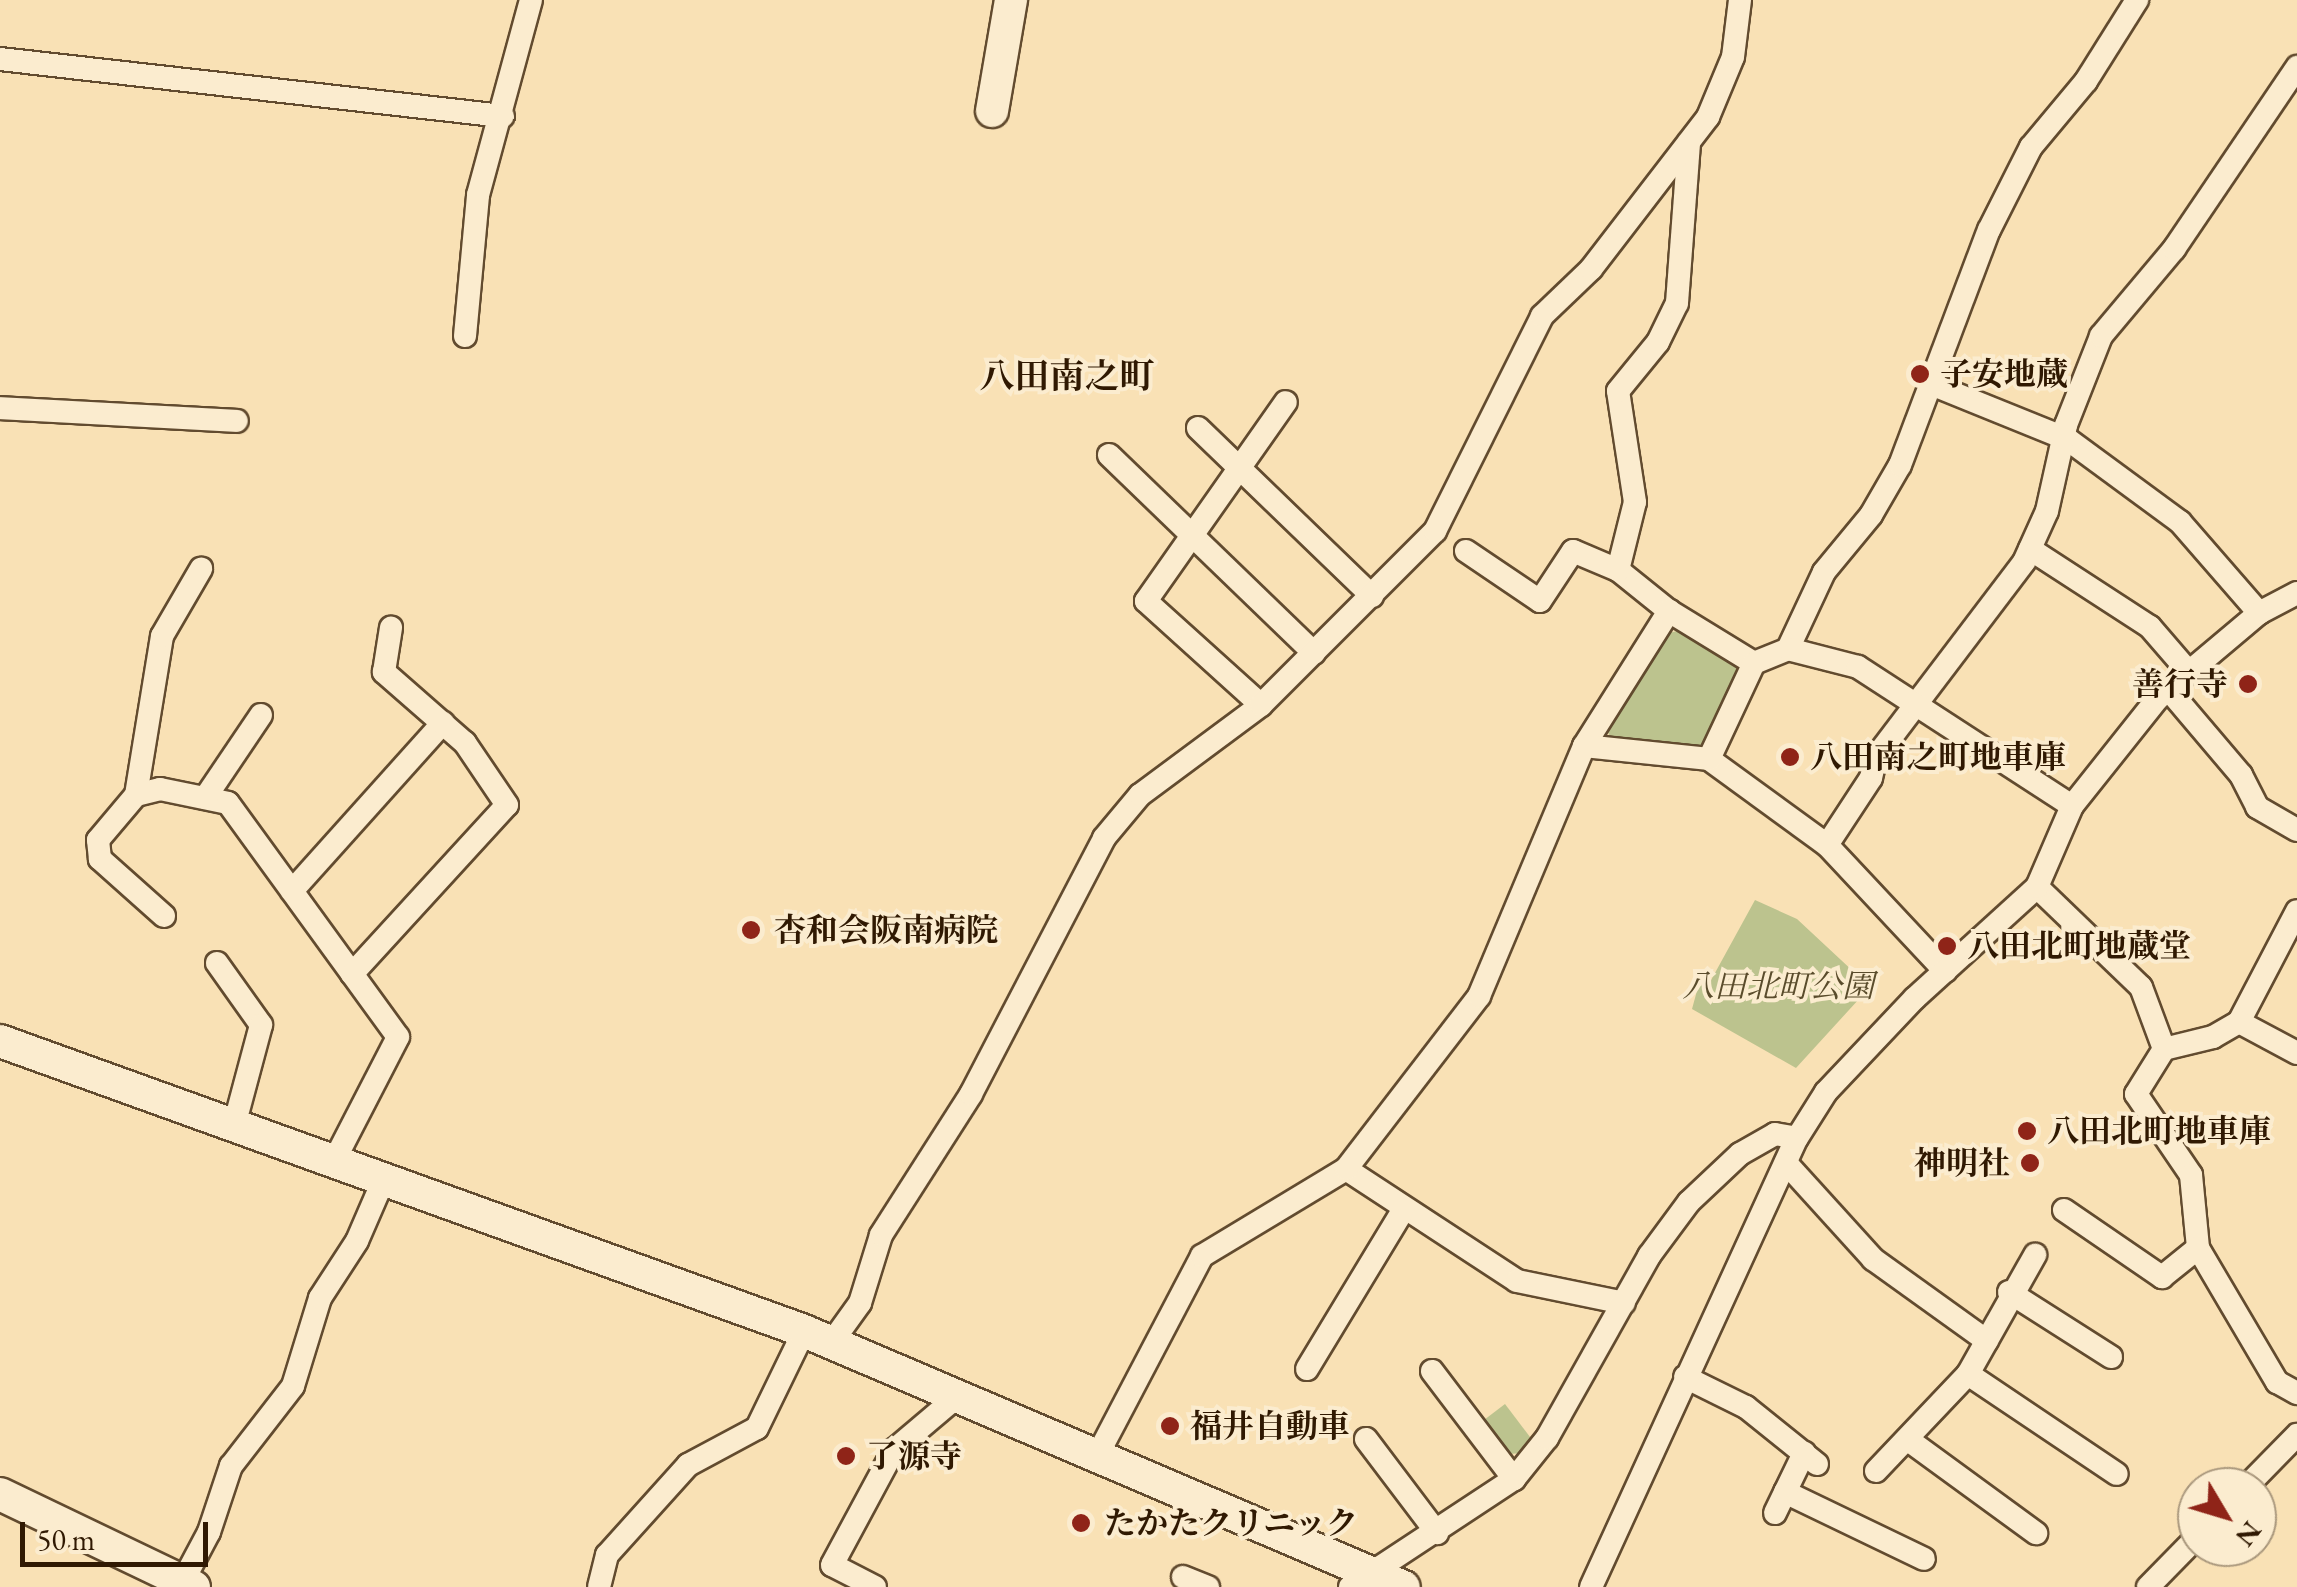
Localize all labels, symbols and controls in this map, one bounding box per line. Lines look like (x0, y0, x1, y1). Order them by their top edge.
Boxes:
district label: 八田南之町 (980, 355, 1154, 397)
place label: 子安地蔵 (1940, 355, 2068, 393)
marker: 子安地蔵 (1909, 363, 1931, 385)
place label: 善行寺 (2132, 665, 2228, 703)
marker: 善行寺 (2237, 673, 2259, 695)
place label: 八田南之町地車庫 (1810, 738, 2066, 776)
marker: 八田南之町地車庫 (1779, 746, 1801, 768)
place label: 杏和会阪南病院 (774, 911, 998, 949)
marker: 杏和会阪南病院 (738, 917, 764, 943)
place label: 八田北町地蔵堂 (1967, 927, 2191, 965)
marker: 八田北町地蔵堂 (1936, 935, 1958, 957)
park label: 八田北町公園 (1682, 967, 1874, 1005)
place label: 八田北町地車庫 (2047, 1112, 2271, 1150)
marker: 八田北町地車庫 (2016, 1120, 2038, 1142)
place label: 神明社 (1914, 1144, 2010, 1182)
marker: 神明社 (2019, 1152, 2041, 1174)
place label: 福井自動車 (1190, 1407, 1350, 1445)
marker: 福井自動車 (1159, 1415, 1181, 1437)
place label: 了源寺 (866, 1437, 962, 1475)
marker: 了源寺 (835, 1445, 857, 1467)
north arrow (2177, 1467, 2277, 1567)
scale bar (25, 1502, 212, 1564)
place label: たかたクリニック (1104, 1504, 1360, 1542)
marker: たかたクリニック (1068, 1510, 1094, 1536)
text: N (2228, 1514, 2270, 1554)
text: 50 m (37, 1520, 95, 1559)

